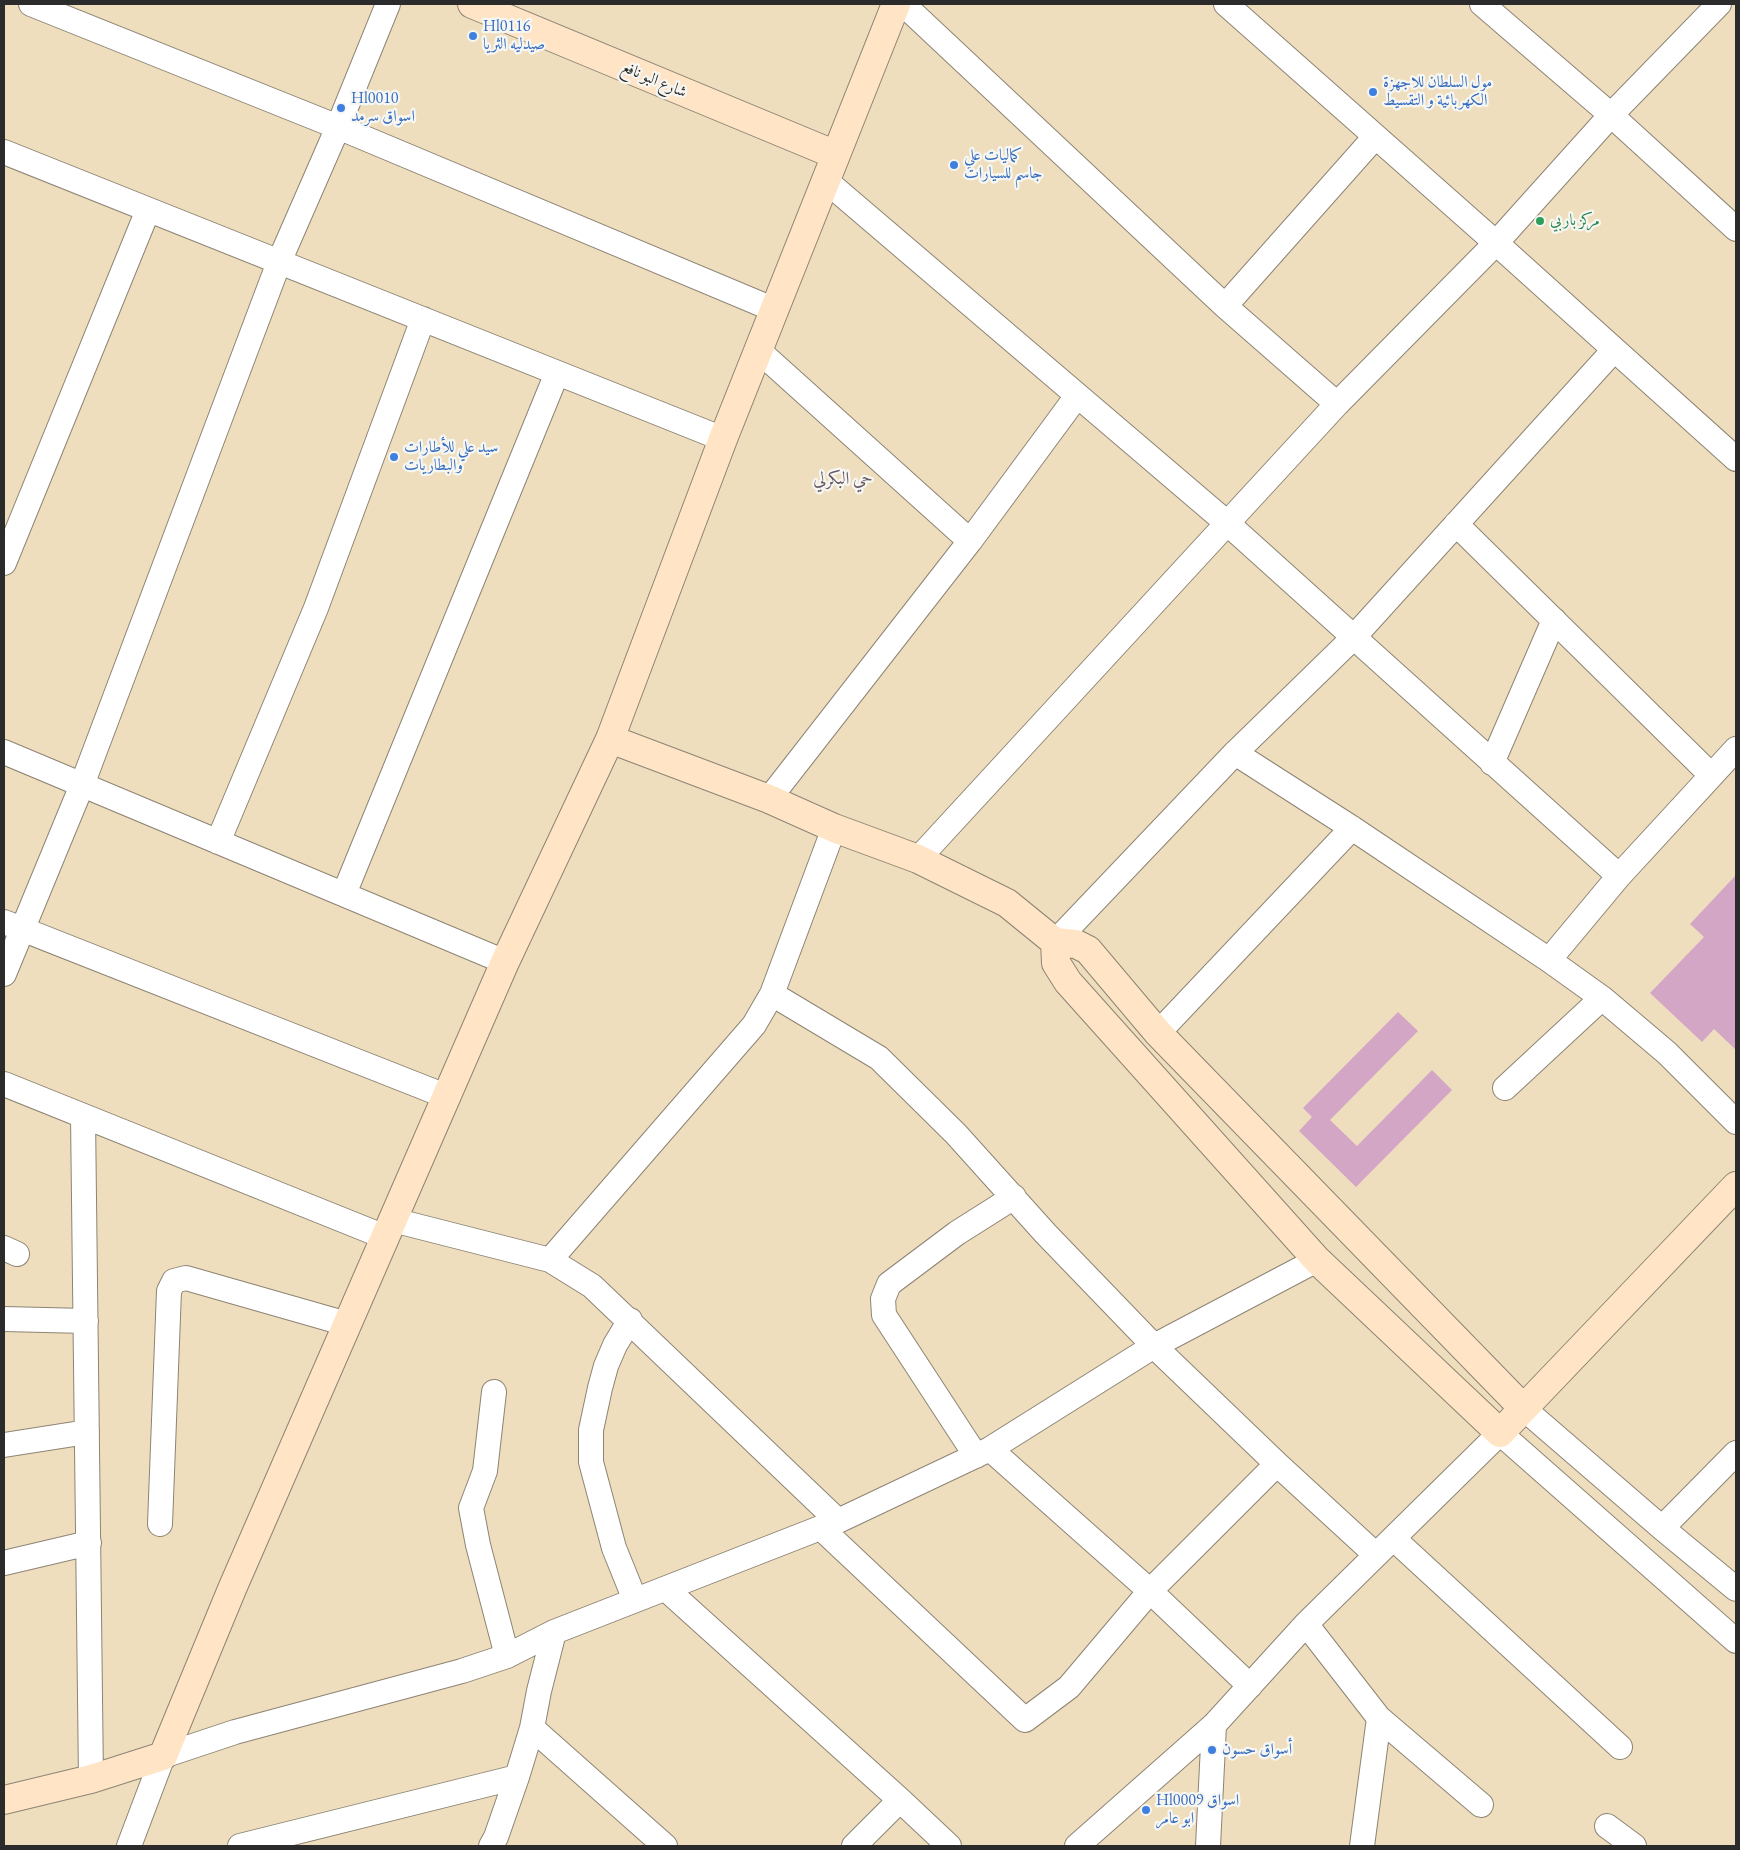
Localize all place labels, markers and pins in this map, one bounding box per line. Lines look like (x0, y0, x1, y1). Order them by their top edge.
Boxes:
place label: Hl0116 صيدليه الثريا (483, 17, 545, 55)
marker: Hl0116 صيدليه الثريا (467, 30, 479, 42)
place label: مول السلطان للاجهزة الكهربائية و التقسيط (1383, 73, 1492, 111)
marker: مول السلطان للاجهزة الكهربائية و التقسيط (1367, 86, 1379, 98)
place label: Hl0010 اسواق سرمد (351, 89, 415, 127)
marker: Hl0010 اسواق سرمد (335, 102, 347, 114)
place label: كماليات علي جاسم للسيارات (964, 146, 1042, 184)
marker: كماليات علي جاسم للسيارات (948, 159, 960, 171)
place label: مركز باربي (1550, 211, 1600, 231)
marker: مركز باربي (1534, 215, 1546, 227)
place label: سيد علي للأطارات والبطاريات (404, 438, 498, 476)
marker: سيد علي للأطارات والبطاريات (388, 451, 400, 463)
place label: أسواق حسون (1222, 1740, 1292, 1760)
marker: أسواق حسون (1206, 1744, 1218, 1756)
place label: Hl0009 اسواق ابو عامر (1156, 1791, 1239, 1829)
marker: Hl0009 اسواق ابو عامر (1140, 1804, 1152, 1816)

